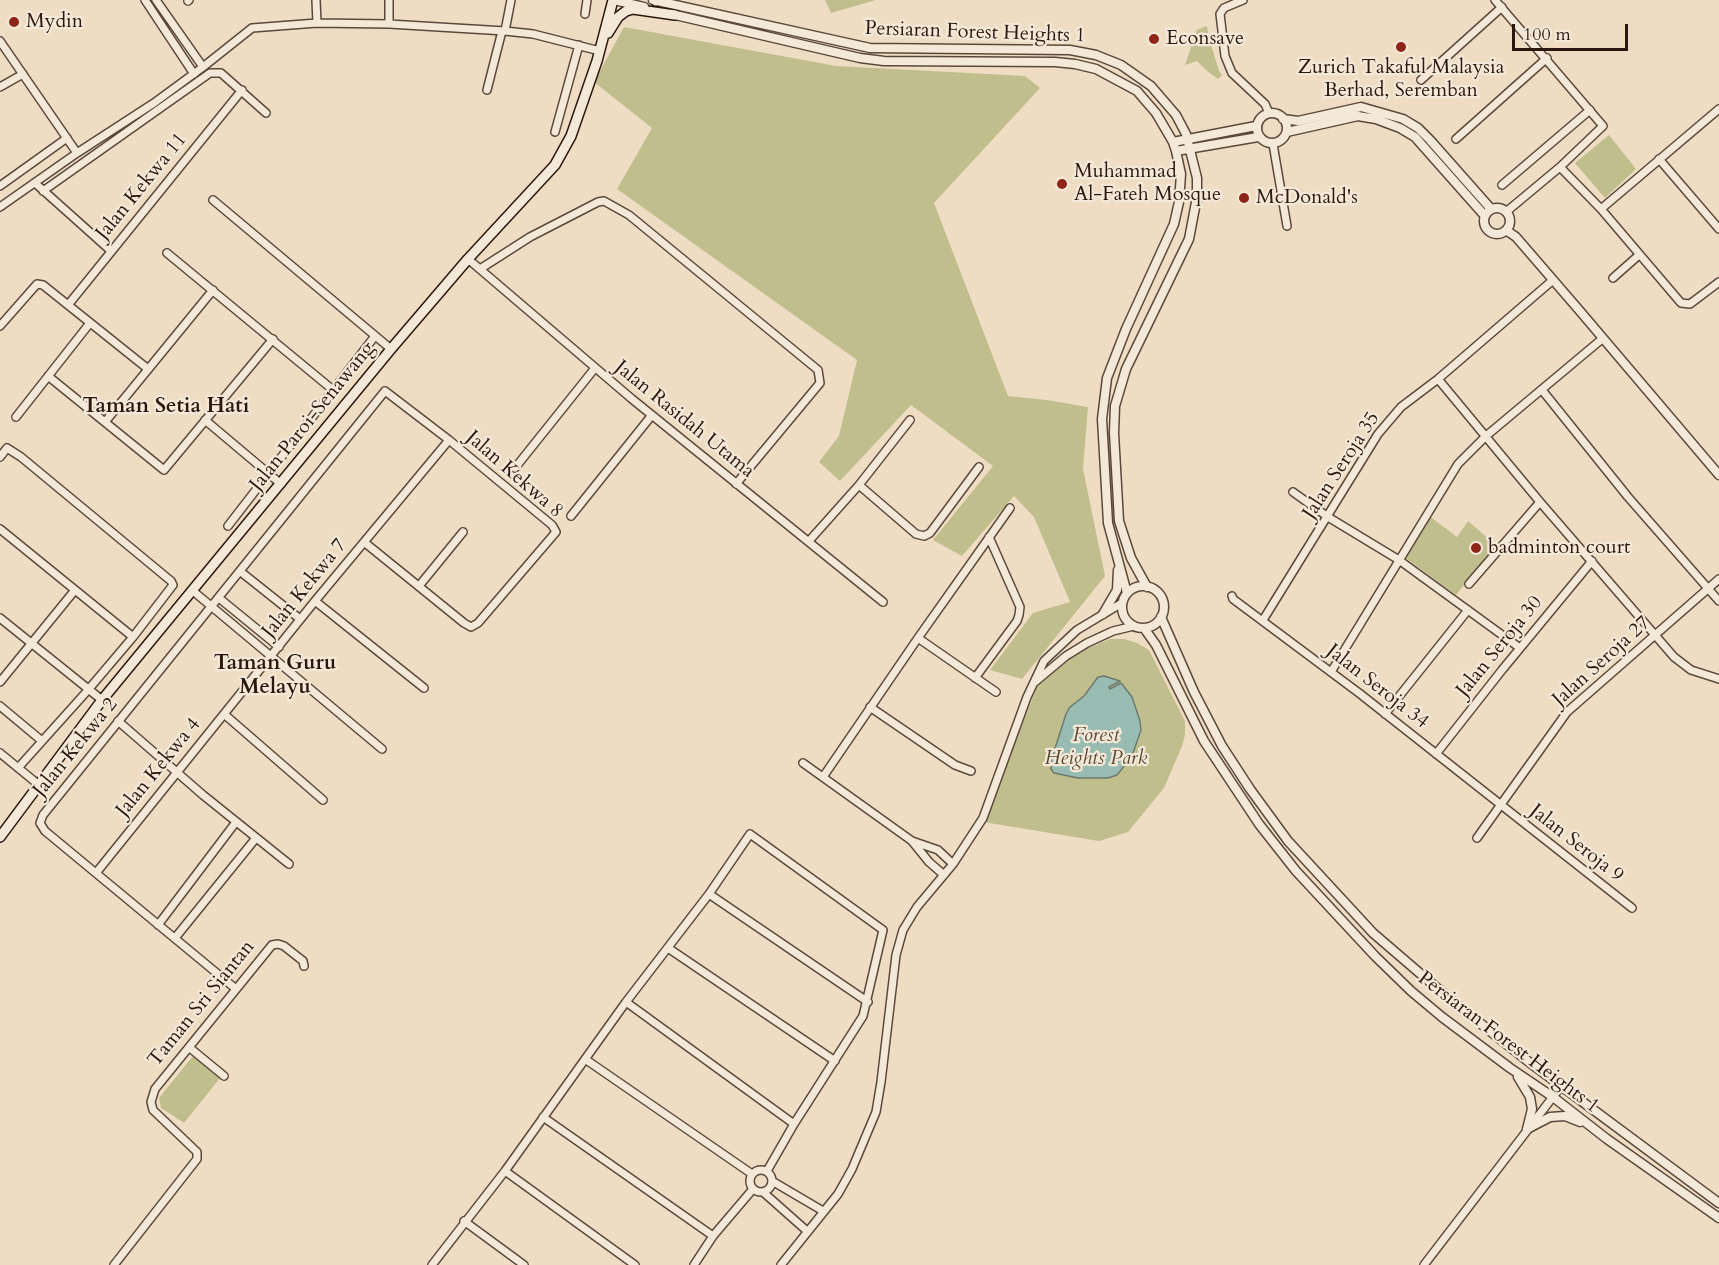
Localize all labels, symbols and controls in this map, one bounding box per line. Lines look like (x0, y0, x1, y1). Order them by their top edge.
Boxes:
place label: Mydin (26, 10, 83, 34)
scale bar (1515, 12, 1630, 50)
marker: Mydin (7, 15, 21, 29)
street label: Persiaran Forest Heights 1 (864, 17, 1086, 49)
text: 100 m (1523, 22, 1571, 47)
place label: Econsave (1166, 27, 1244, 51)
marker: Econsave (1147, 32, 1161, 46)
marker: Zurich Takaful Malaysia Berhad, Seremban (1394, 40, 1408, 54)
place label: Zurich Takaful Malaysia Berhad, Seremban (1298, 56, 1504, 103)
street label: Jalan Kekwa 11 (91, 129, 193, 245)
place label: Muhammad Al-Fateh Mosque (1074, 160, 1221, 207)
marker: Muhammad Al-Fateh Mosque (1055, 177, 1069, 191)
place label: McDonald's (1256, 186, 1358, 210)
marker: McDonald's (1237, 191, 1251, 205)
street label: Jalan Paroi-Senawang (245, 337, 381, 497)
street label: Jalan Rasidah Utama (609, 356, 759, 484)
district label: Taman Setia Hati (83, 394, 249, 420)
street label: Jalan Seroja 35 (1298, 408, 1386, 524)
street label: Jalan Kekwa 8 (461, 426, 567, 524)
street label: Jalan Kekwa 7 (258, 534, 352, 644)
place label: badminton court (1488, 536, 1630, 560)
marker: badminton court (1469, 541, 1483, 555)
street label: Jalan Seroja 30 (1452, 592, 1548, 702)
street label: Jalan Seroja 27 (1548, 612, 1656, 712)
street label: Jalan Seroja 34 (1321, 640, 1433, 734)
district label: Taman Guru Melayu (214, 651, 336, 701)
street label: Jalan Kekwa 2 (29, 693, 123, 803)
street label: Jalan Kekwa 4 (112, 713, 206, 823)
park label: Forest Heights Park (1045, 724, 1147, 771)
street label: Jalan Seroja 9 (1524, 800, 1628, 888)
street label: Taman Sri Siantan (144, 936, 260, 1072)
street label: Persiaran Forest Heights 1 (1413, 967, 1603, 1119)

